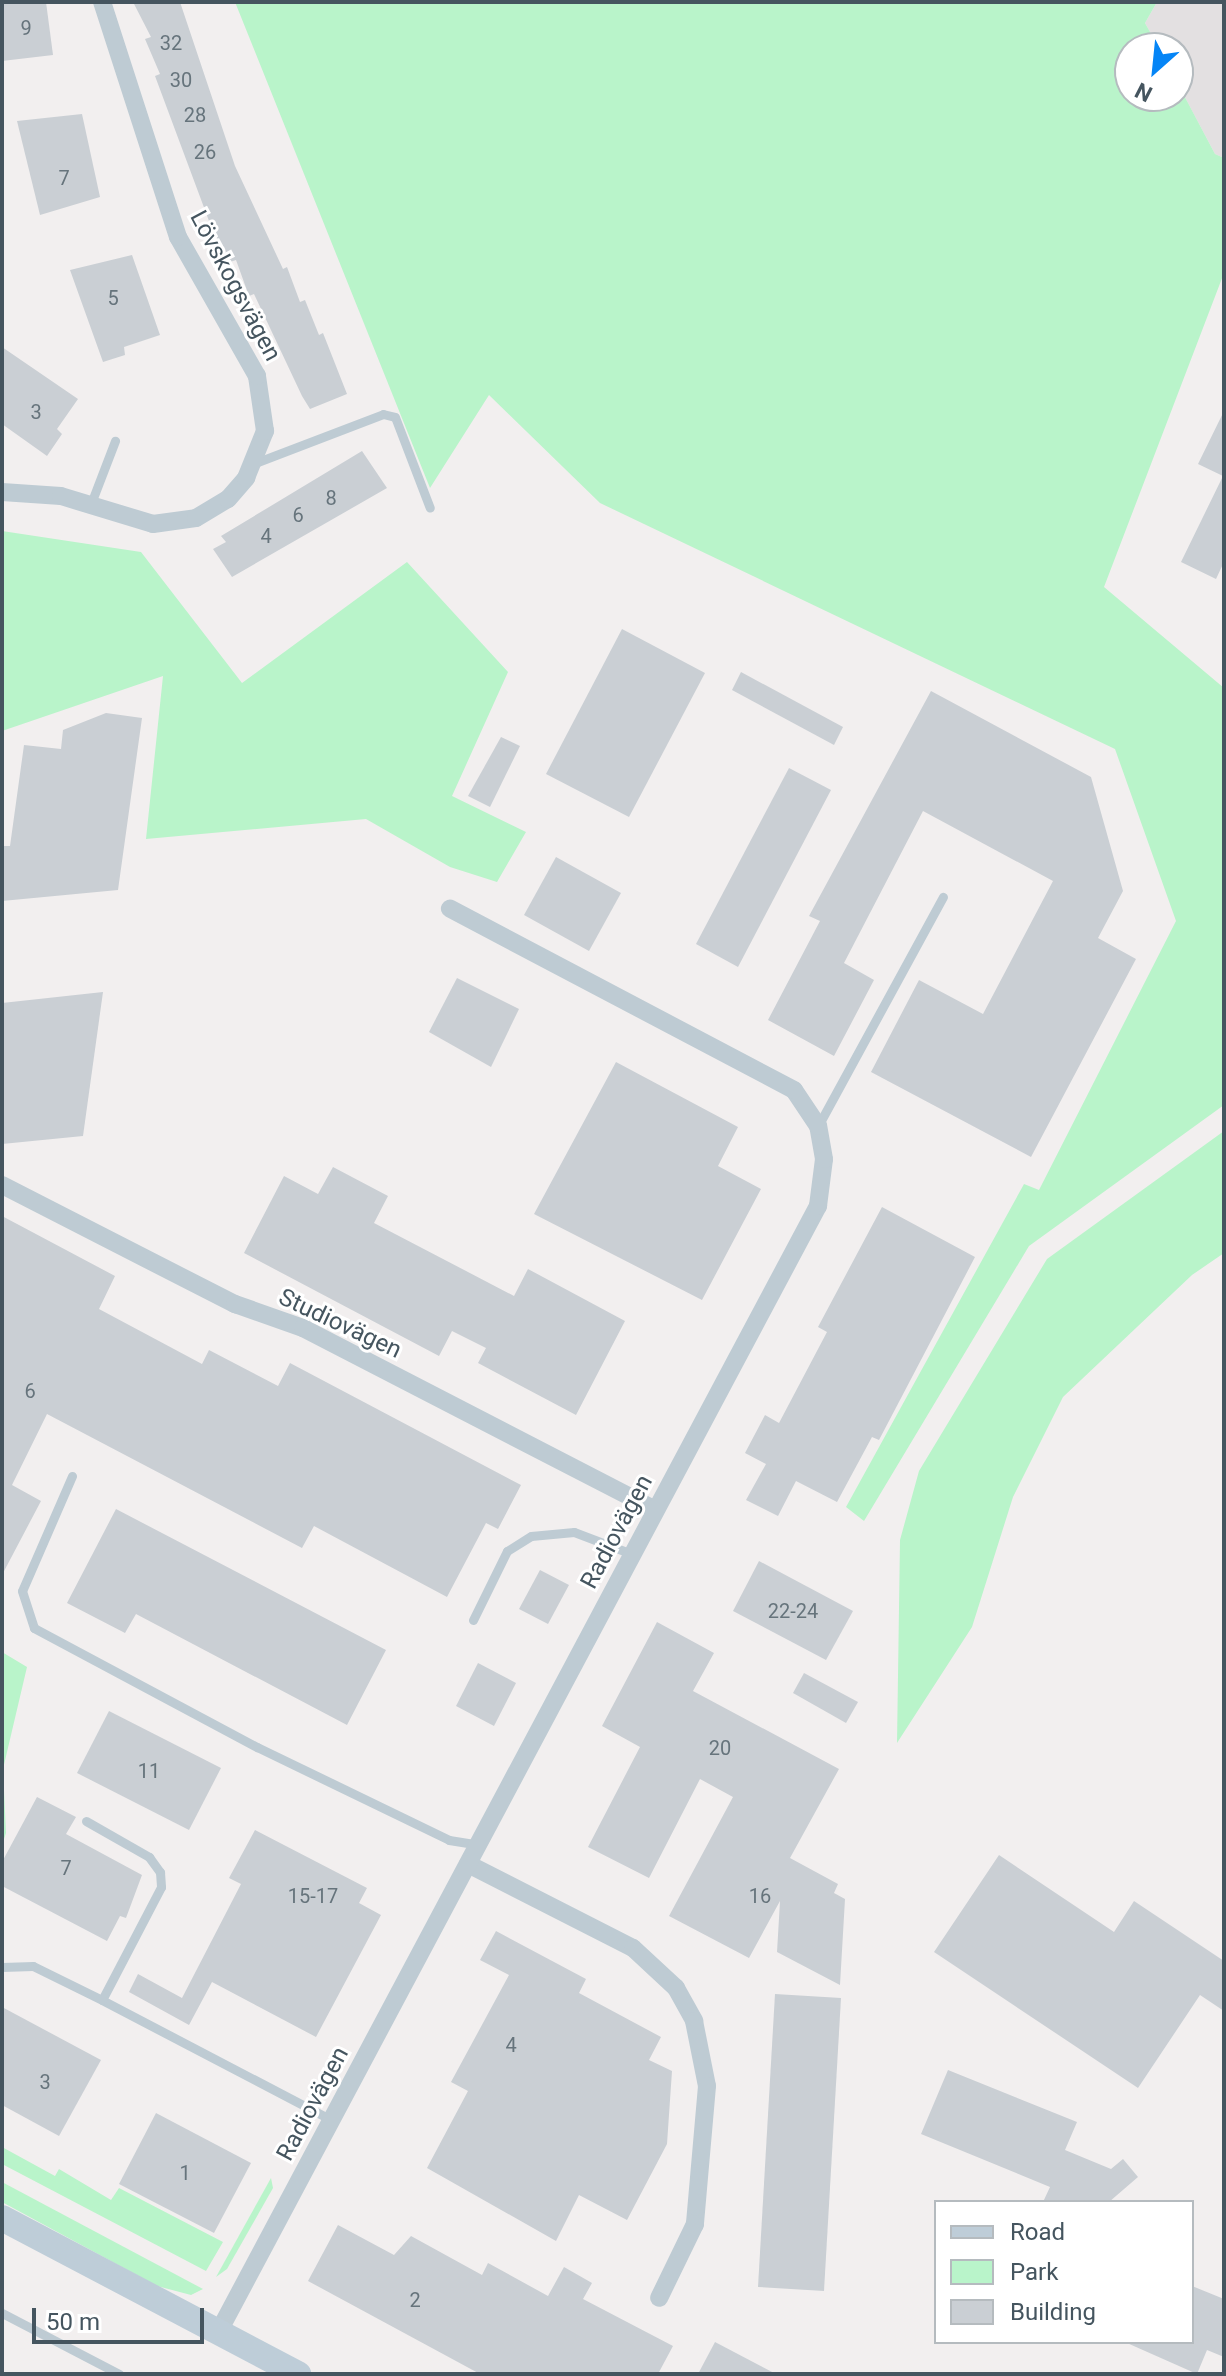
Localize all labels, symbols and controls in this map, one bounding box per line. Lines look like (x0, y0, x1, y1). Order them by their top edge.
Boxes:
house number: 9 (20, 16, 32, 40)
house number: 32 (160, 31, 182, 55)
north arrow (1114, 32, 1194, 112)
house number: 30 (170, 68, 192, 92)
text: N (1131, 77, 1156, 107)
house number: 28 (184, 103, 206, 127)
house number: 26 (194, 140, 216, 164)
house number: 7 (58, 166, 70, 190)
street label: Lövskogsvägen (183, 206, 287, 366)
house number: 5 (107, 286, 119, 310)
house number: 3 (30, 400, 42, 424)
house number: 8 (325, 486, 337, 510)
house number: 6 (292, 503, 304, 527)
house number: 4 (260, 524, 272, 548)
street label: Studiovägen (274, 1283, 406, 1365)
house number: 6 (24, 1379, 36, 1403)
street label: Radiovägen (575, 1470, 659, 1594)
house number: 22-24 (768, 1599, 818, 1623)
house number: 20 (709, 1736, 731, 1760)
house number: 11 (138, 1759, 160, 1783)
house number: 7 (60, 1856, 72, 1880)
house number: 15-17 (288, 1884, 338, 1908)
house number: 16 (749, 1884, 771, 1908)
house number: 4 (505, 2033, 517, 2057)
street label: Radiovägen (271, 2042, 355, 2166)
house number: 3 (39, 2070, 51, 2094)
house number: 1 (179, 2161, 191, 2185)
legend (934, 2200, 1194, 2344)
text: Road (1010, 2218, 1065, 2246)
text: Park (1010, 2258, 1058, 2286)
house number: 2 (409, 2288, 421, 2312)
scale bar (36, 2292, 208, 2342)
text: Building (1010, 2298, 1096, 2326)
text: 50 m (46, 2308, 100, 2336)

